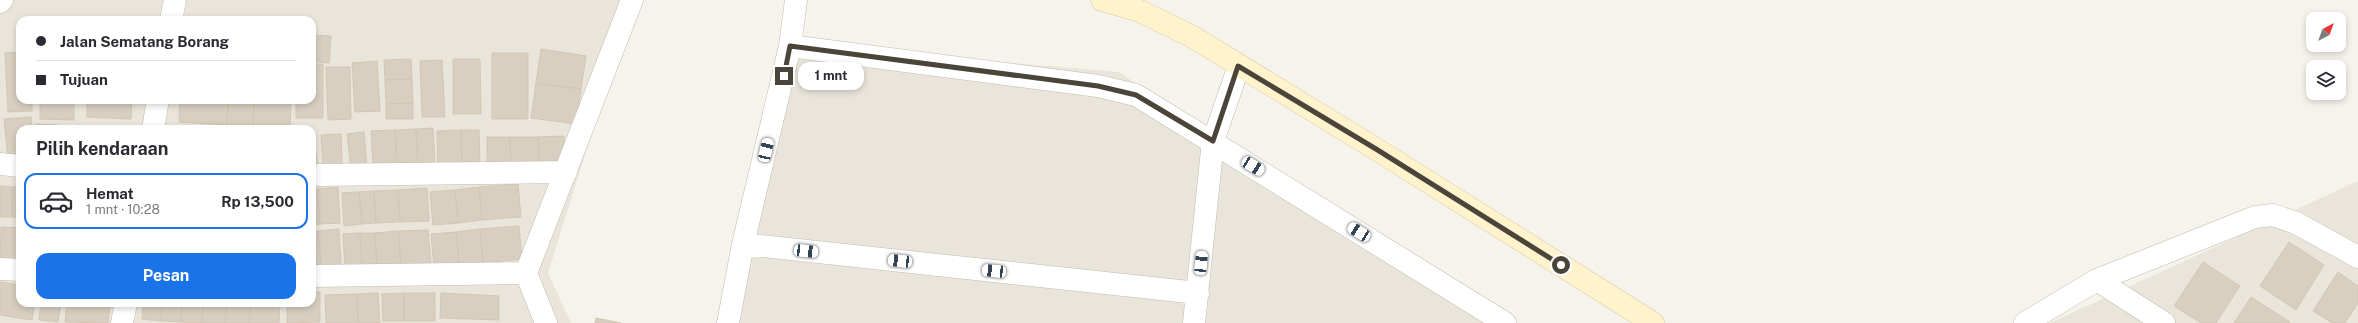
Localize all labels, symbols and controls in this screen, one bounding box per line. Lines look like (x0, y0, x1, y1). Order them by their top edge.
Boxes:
north arrow (2306, 12, 2346, 52)
map controls (2306, 12, 2346, 100)
text: Jalan Sematang Borang (60, 33, 229, 50)
button: layers (2306, 60, 2346, 100)
callout: 1 mnt (798, 62, 864, 90)
route end (775, 67, 793, 85)
text: 1 mnt (814, 68, 848, 83)
text: Tujuan (60, 71, 108, 88)
car (757, 137, 775, 163)
text: Pilih kendaraan (36, 138, 168, 159)
car (1240, 155, 1266, 177)
icon: car (38, 183, 74, 219)
text: Hemat (86, 185, 134, 202)
text: Rp 13,500 (221, 193, 294, 210)
text: 1 mnt · 10:28 (86, 202, 160, 217)
car (1346, 221, 1372, 243)
car (793, 244, 819, 258)
car (1194, 250, 1208, 276)
button: Pesan (36, 253, 296, 299)
car (887, 254, 913, 268)
route start (1552, 256, 1570, 274)
car (981, 264, 1007, 278)

